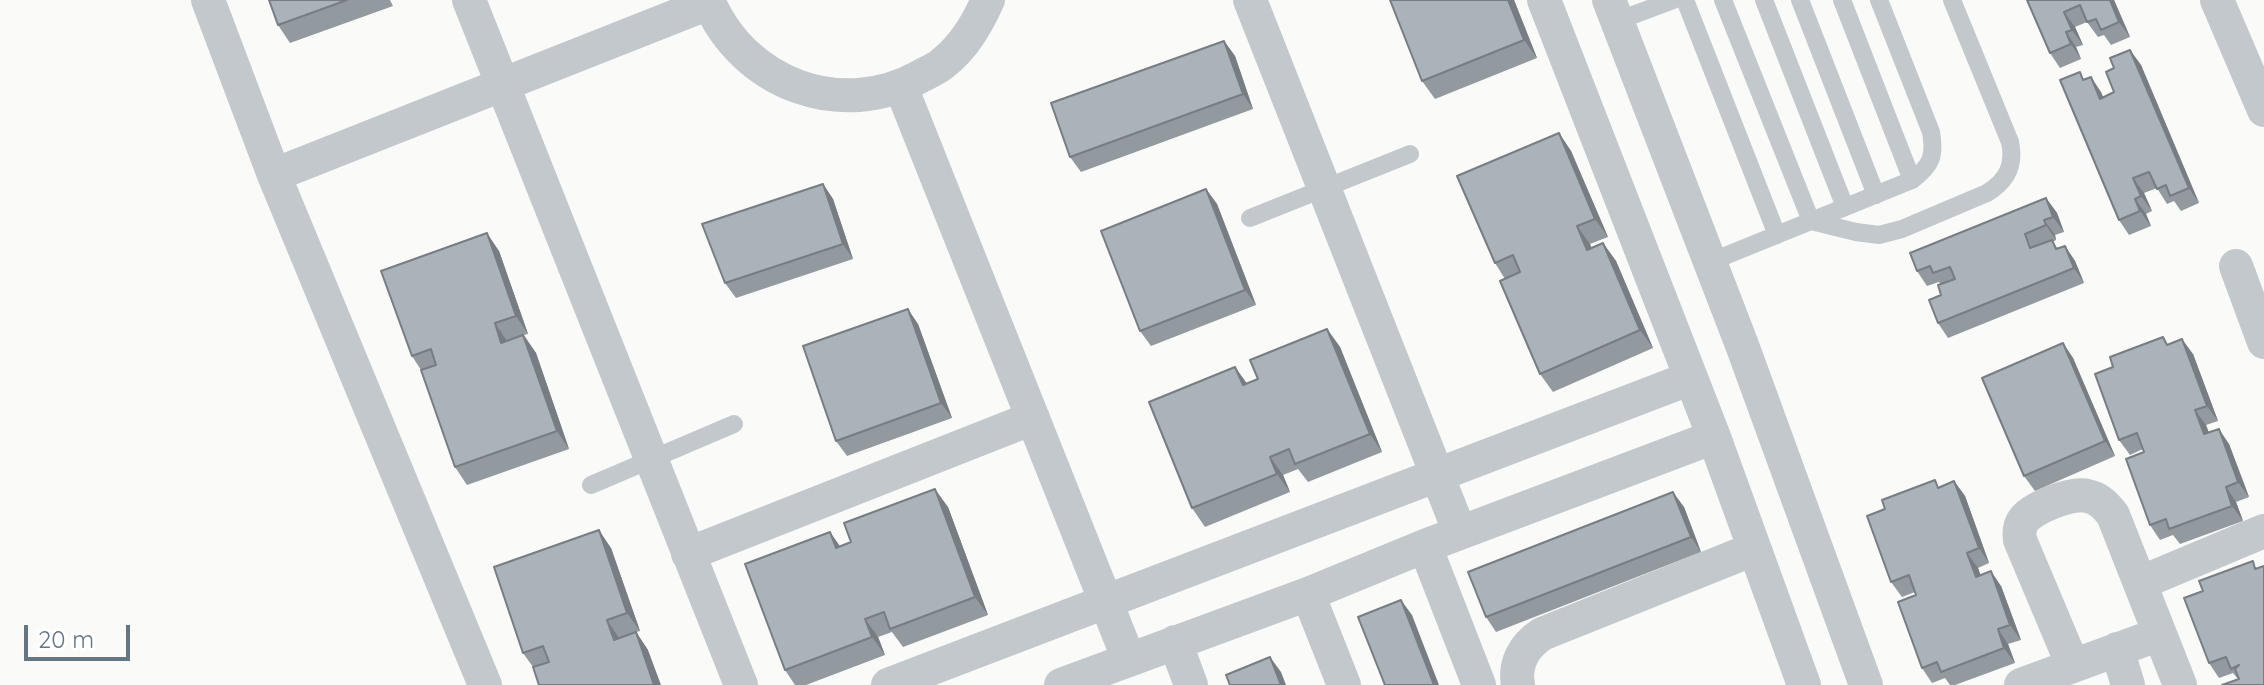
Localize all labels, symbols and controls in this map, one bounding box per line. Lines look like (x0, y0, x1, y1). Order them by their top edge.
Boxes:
scale bar (28, 609, 134, 659)
text: 20 m (38, 624, 94, 654)

